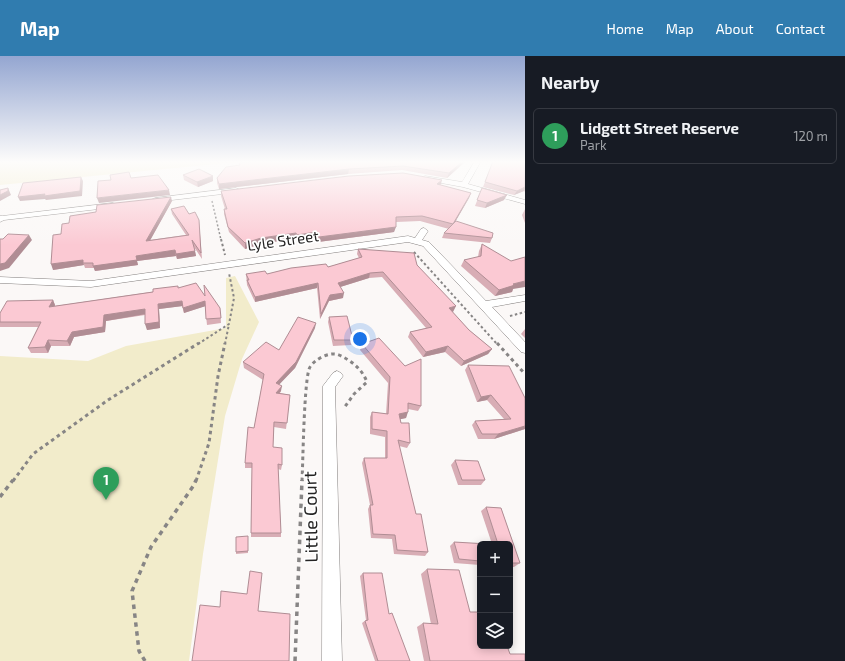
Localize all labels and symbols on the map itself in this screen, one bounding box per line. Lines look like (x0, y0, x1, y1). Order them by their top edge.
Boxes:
street label: Lyle Street (246, 226, 320, 254)
your location (350, 329, 370, 349)
pin: 1 (93, 467, 119, 500)
street label: Little Court (298, 471, 322, 563)

